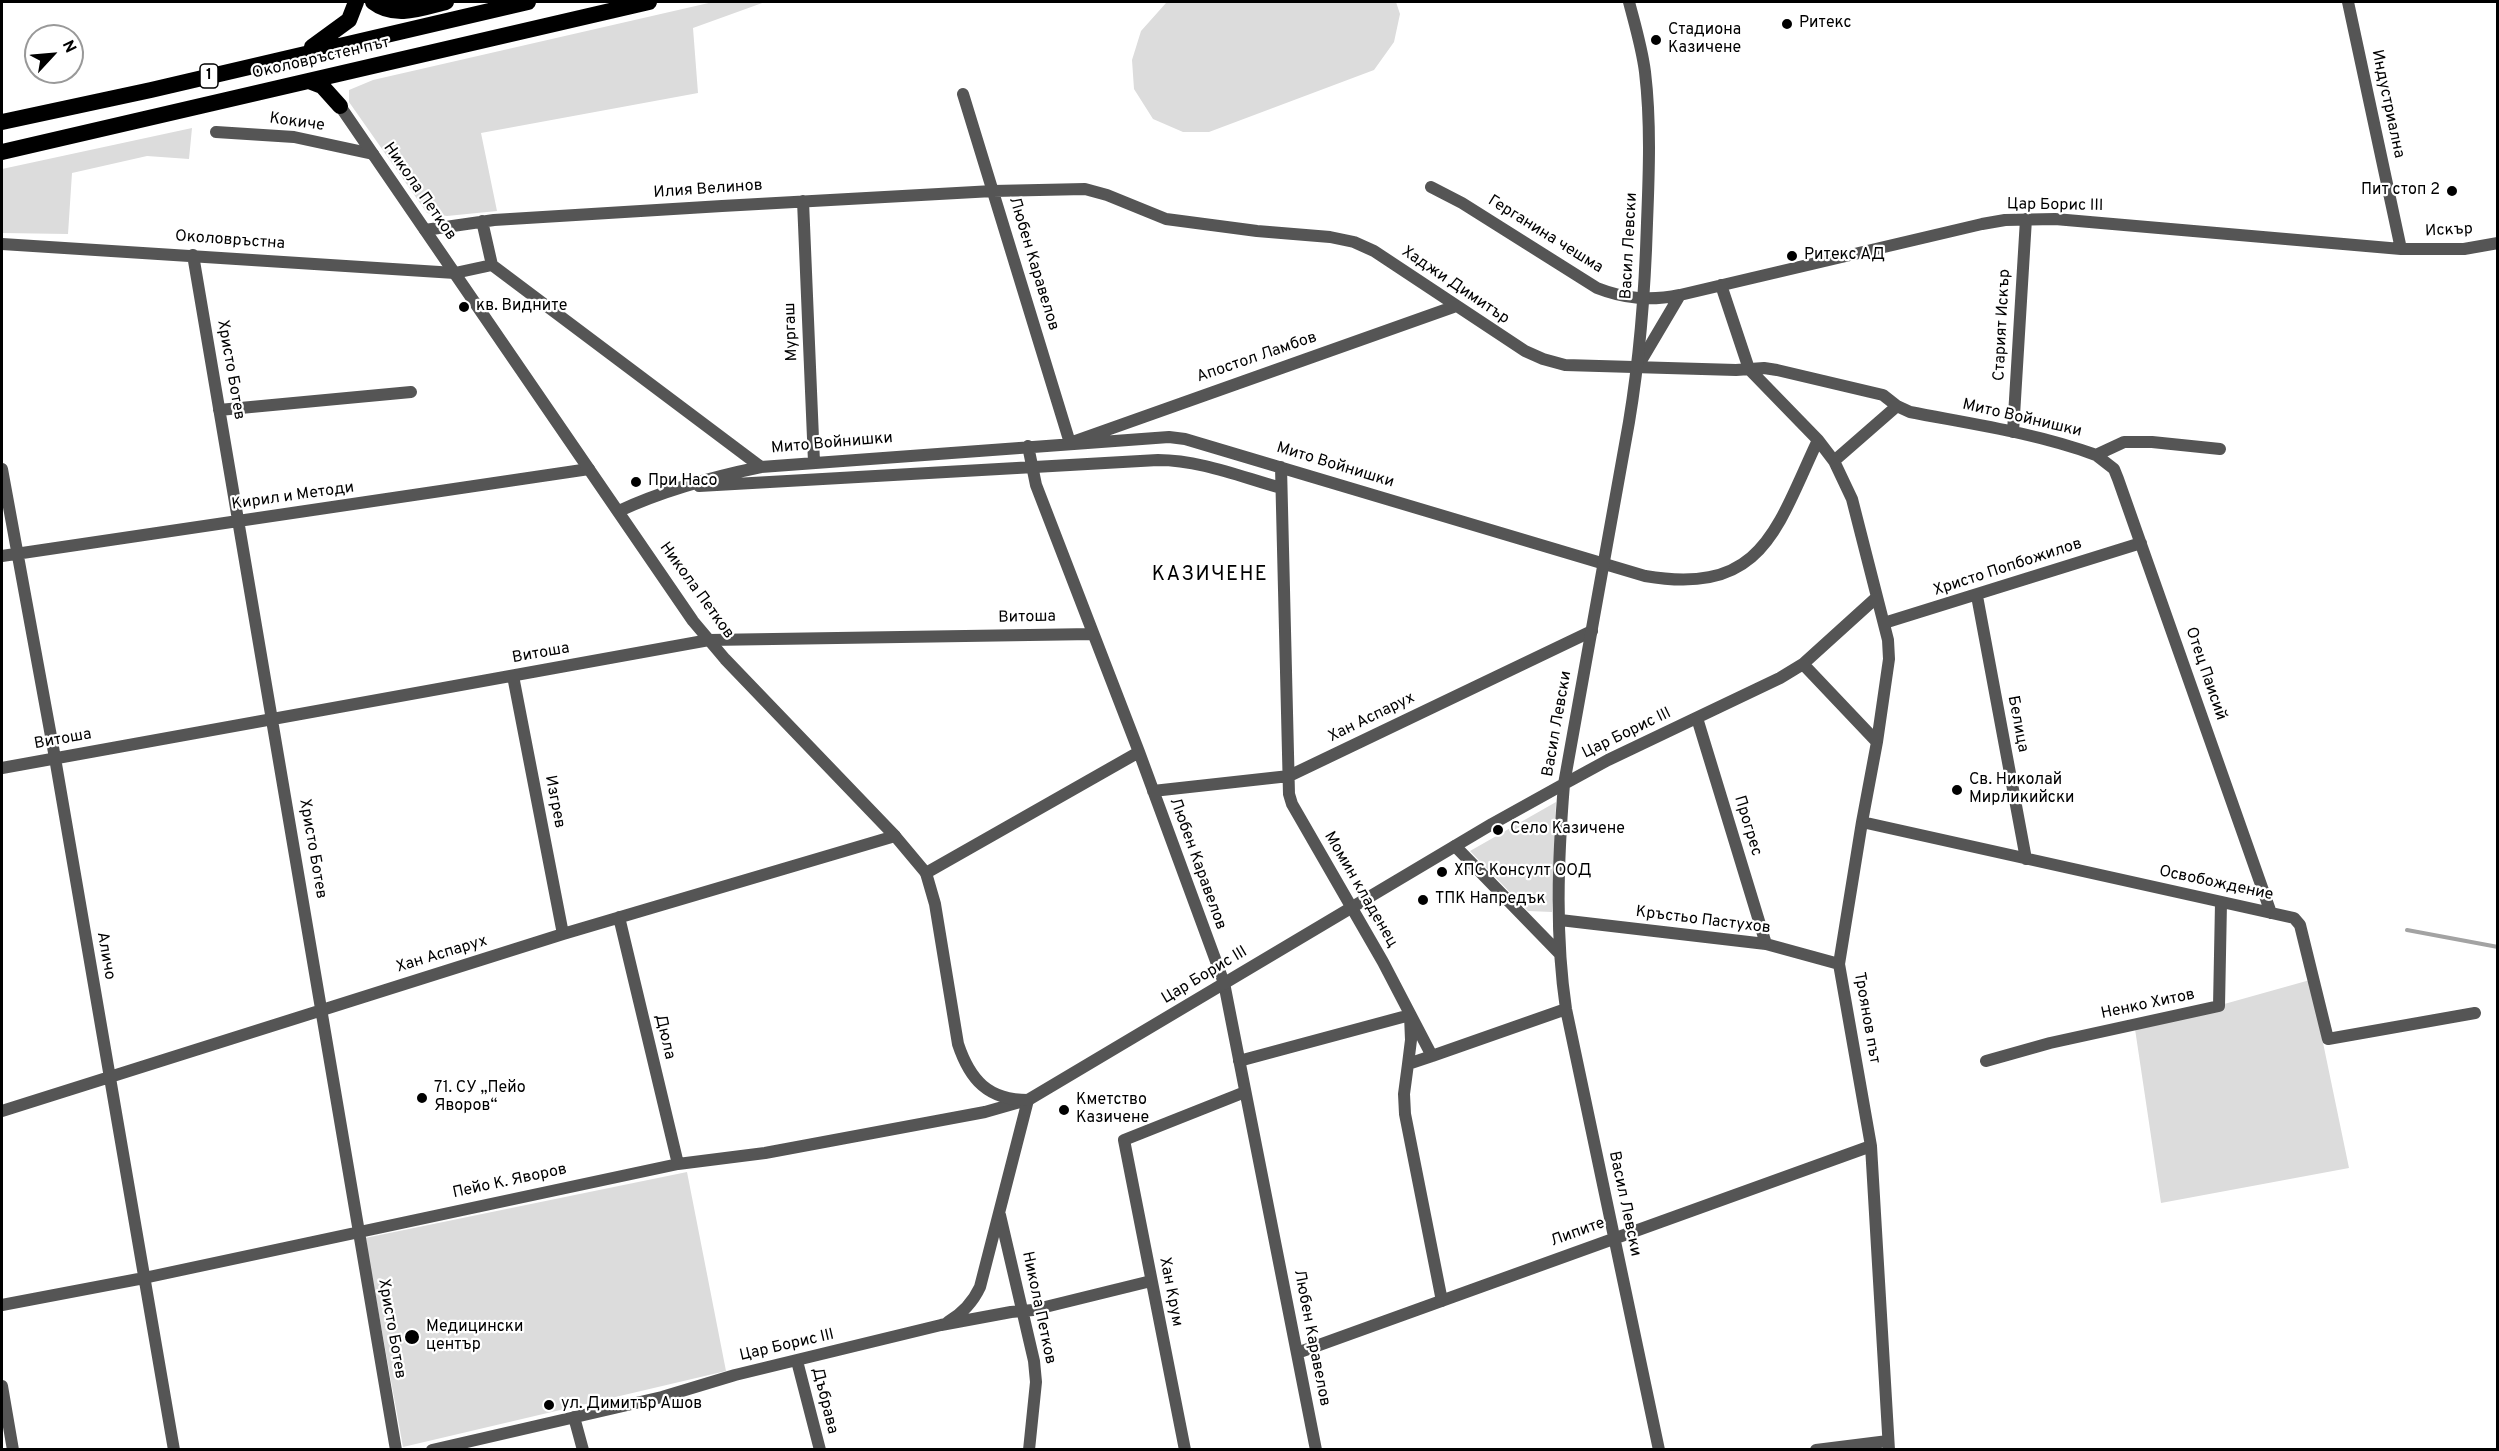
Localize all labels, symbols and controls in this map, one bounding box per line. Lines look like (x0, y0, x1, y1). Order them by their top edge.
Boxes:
place label: Ритекс (1799, 14, 1852, 34)
marker: Ритекс (1780, 17, 1794, 31)
place label: Стадиона Казичене (1668, 21, 1741, 59)
north arrow (24, 24, 84, 84)
marker: Стадиона Казичене (1649, 33, 1663, 47)
street label: Околовръстен път (250, 34, 392, 84)
text: N (57, 37, 80, 57)
street label: Индустриална (2366, 48, 2408, 160)
road number: 1 (200, 64, 218, 88)
street label: Кокиче (268, 110, 326, 136)
street label: Никола Петков (378, 140, 460, 244)
street label: Илия Велинов (653, 177, 763, 203)
place label: Пит стоп 2 (2361, 181, 2440, 201)
marker: Пит стоп 2 (2445, 184, 2459, 198)
street label: Герганина чешма (1484, 192, 1606, 278)
street label: Васил Левски (1618, 192, 1642, 300)
street label: Любен Каравелов (1004, 195, 1062, 333)
street label: Цар Борис III (2007, 196, 2103, 216)
street label: Искър (2425, 220, 2473, 242)
street label: Околовръстна (174, 228, 286, 254)
street label: Хаджи Димитър (1397, 243, 1513, 329)
place label: Ритекс АД (1804, 246, 1885, 266)
marker: Ритекс АД (1785, 249, 1799, 263)
street label: Старият Искър (1990, 268, 2016, 382)
place label: кв. Видните (476, 297, 567, 317)
marker: кв. Видните (457, 300, 471, 314)
street label: Мургаш (781, 302, 803, 362)
street label: Христо Ботев (212, 319, 248, 421)
street label: Апостол Ламбов (1194, 328, 1320, 388)
street label: Мито Войнишки (1960, 396, 2084, 442)
street label: Мито Войнишки (770, 429, 894, 459)
street label: Мито Войнишки (1274, 439, 1396, 493)
place label: При Насо (648, 472, 718, 492)
marker: При Насо (629, 475, 643, 489)
street label: Кирил и Методи (231, 479, 355, 515)
street label: Христо Попбожилов (1931, 535, 2085, 601)
street label: Никола Петков (655, 539, 737, 643)
district label: КАЗИЧЕНЕ (1152, 564, 1268, 588)
street label: Витоша (998, 608, 1056, 628)
street label: Отец Паисий (2180, 625, 2230, 723)
street label: Витоша (511, 640, 571, 668)
street label: Васил Левски (1539, 670, 1577, 778)
street label: Хан Аспарух (1326, 689, 1418, 747)
street label: Белица (2002, 694, 2032, 754)
street label: Цар Борис III (1579, 704, 1675, 764)
street label: Витоша (33, 726, 93, 754)
place label: Св. Николай Мирликийски (1969, 771, 2075, 809)
street label: Изгрев (539, 774, 569, 830)
marker: Св. Николай Мирликийски (1950, 783, 1964, 797)
street label: Прогрес (1729, 794, 1765, 858)
street label: Любен Каравелов (1164, 795, 1230, 933)
street label: Христо Ботев (294, 798, 330, 900)
place label: Село Казичене (1510, 820, 1625, 840)
marker: Село Казичене (1491, 823, 1505, 837)
street label: Момин кладенец (1319, 829, 1401, 951)
place label: ХПС Консулт ООД (1454, 862, 1592, 882)
street label: Освобождение (2157, 863, 2275, 905)
marker: ХПС Консулт ООД (1435, 865, 1449, 879)
place label: ТПК Напредък (1435, 890, 1546, 910)
marker: ТПК Напредък (1416, 893, 1430, 907)
street label: Кръстьо Пастухов (1634, 903, 1772, 939)
street label: Аличо (91, 931, 119, 981)
street label: Хан Аспарух (394, 932, 490, 978)
street label: Цар Борис III (1159, 943, 1251, 1009)
street label: Троянов път (1849, 971, 1883, 1065)
street label: Ненко Хитов (2099, 986, 2197, 1024)
street label: Дюла (650, 1013, 678, 1061)
place label: 71. СУ „Пейо Яворов“ (434, 1079, 526, 1117)
marker: 71. СУ „Пейо Яворов“ (415, 1091, 429, 1105)
place label: Кметство Казичене (1076, 1091, 1149, 1129)
marker: Кметство Казичене (1057, 1103, 1071, 1117)
street label: Васил Левски (1603, 1150, 1645, 1258)
street label: Пейо К. Яворов (451, 1161, 569, 1203)
street label: Липите (1548, 1214, 1608, 1252)
street label: Никола Петков (1017, 1250, 1059, 1366)
street label: Хан Крум (1154, 1256, 1186, 1328)
street label: Любен Каравелов (1288, 1268, 1334, 1408)
street label: Христо Ботев (373, 1278, 409, 1380)
place label: Медицински център (426, 1318, 523, 1356)
street label: Цар Борис III (738, 1326, 836, 1366)
marker: Медицински център (403, 1328, 421, 1346)
street label: Дъбрава (806, 1366, 842, 1436)
place label: ул. Димитър Ашов (561, 1395, 702, 1415)
marker: ул. Димитър Ашов (542, 1398, 556, 1412)

